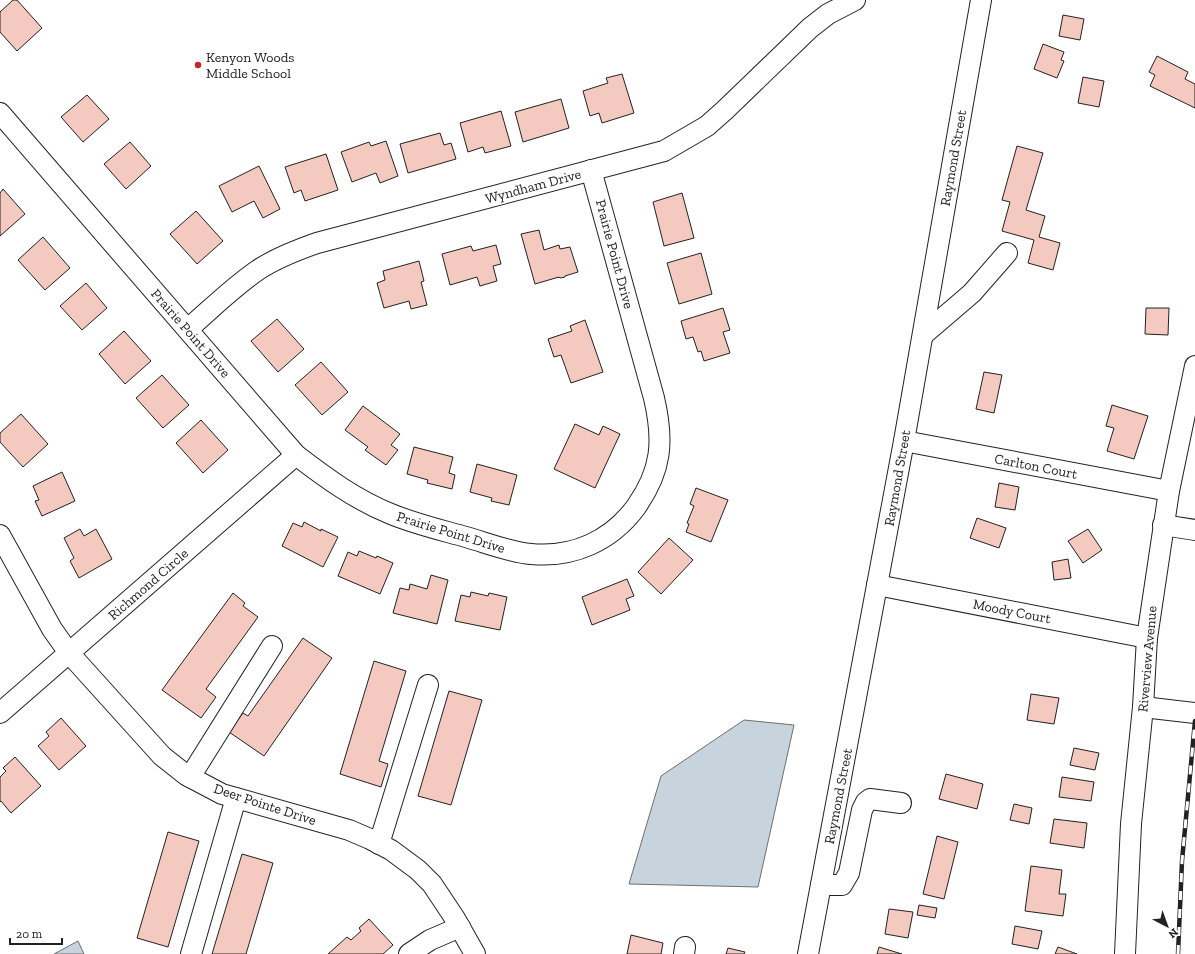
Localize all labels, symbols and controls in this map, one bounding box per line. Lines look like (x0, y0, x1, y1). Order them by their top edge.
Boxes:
place label: Kenyon Woods Middle School (206, 49, 295, 82)
marker: Kenyon Woods Middle School (193, 60, 203, 70)
street label: Raymond Street (937, 108, 970, 207)
street label: Wyndham Drive (483, 165, 583, 207)
street label: Prairie Point Drive (592, 198, 637, 311)
street label: Prairie Point Drive (147, 285, 234, 382)
street label: Raymond Street (881, 428, 914, 527)
street label: Carlton Court (993, 450, 1080, 483)
street label: Prairie Point Drive (395, 508, 507, 557)
street label: Richmond Circle (105, 545, 192, 624)
street label: Moody Court (971, 596, 1053, 628)
street label: Riverview Avenue (1134, 605, 1161, 713)
street label: Raymond Street (821, 746, 856, 845)
street label: Deer Pointe Drive (212, 780, 319, 829)
north arrow (1147, 906, 1187, 946)
scale bar (10, 920, 62, 946)
text: N (1165, 926, 1181, 941)
text: 20 m (16, 927, 43, 941)

